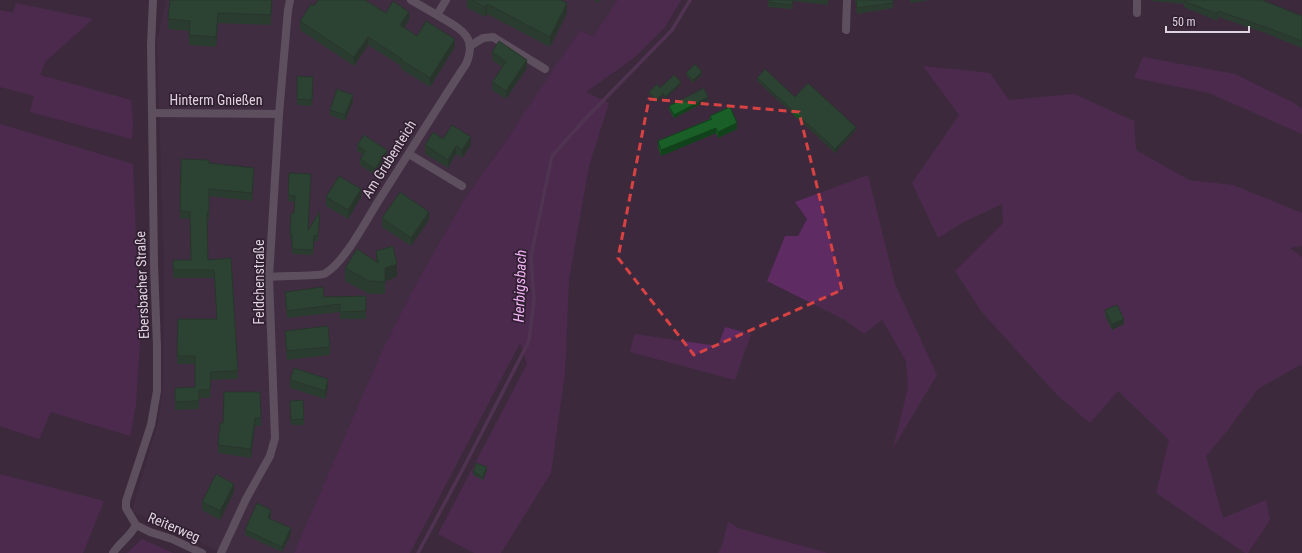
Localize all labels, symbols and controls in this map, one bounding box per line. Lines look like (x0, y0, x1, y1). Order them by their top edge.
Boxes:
scale bar (1166, 8, 1249, 34)
text: 50 m (1172, 15, 1196, 29)
street label: Hinterm Gnießen (170, 92, 262, 108)
street label: Am Grubenteich (359, 117, 419, 201)
street label: Ebersbacher Straße (132, 230, 152, 339)
street label: Feldchenstraße (251, 239, 267, 324)
water label: Herbigsbach (510, 249, 530, 323)
street label: Reiterweg (146, 509, 202, 545)

